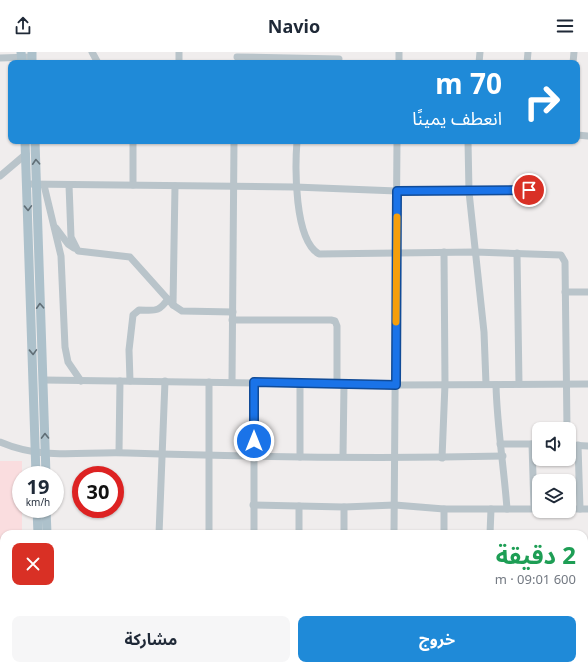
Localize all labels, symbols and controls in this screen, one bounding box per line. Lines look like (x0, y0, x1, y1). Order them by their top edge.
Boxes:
text: Navio (268, 14, 320, 38)
icon: share (12, 15, 34, 37)
icon: menu (554, 15, 576, 37)
text: 70 m (435, 64, 502, 102)
icon: right (516, 76, 568, 128)
text: انعطف يمينًا (412, 106, 502, 130)
one-way arrow (32, 159, 41, 165)
pin (512, 173, 546, 207)
icon: arrive (518, 179, 540, 201)
one-way arrow (24, 205, 32, 211)
one-way arrow (36, 303, 44, 309)
one-way arrow (29, 349, 37, 355)
position arrow (233, 420, 275, 462)
map controls (532, 422, 576, 518)
button: sound (532, 422, 576, 466)
one-way arrow (41, 433, 49, 439)
speed limit sign: 30 (72, 466, 124, 518)
text: 19 (27, 473, 49, 500)
button: layers (532, 474, 576, 518)
text: km/h (26, 495, 50, 509)
text: 2 دقيقة (496, 538, 576, 571)
button: close (12, 543, 54, 585)
text: 600 m · 09:01 (495, 570, 576, 588)
button: مشاركة (12, 616, 290, 662)
button: خروج (298, 616, 576, 662)

